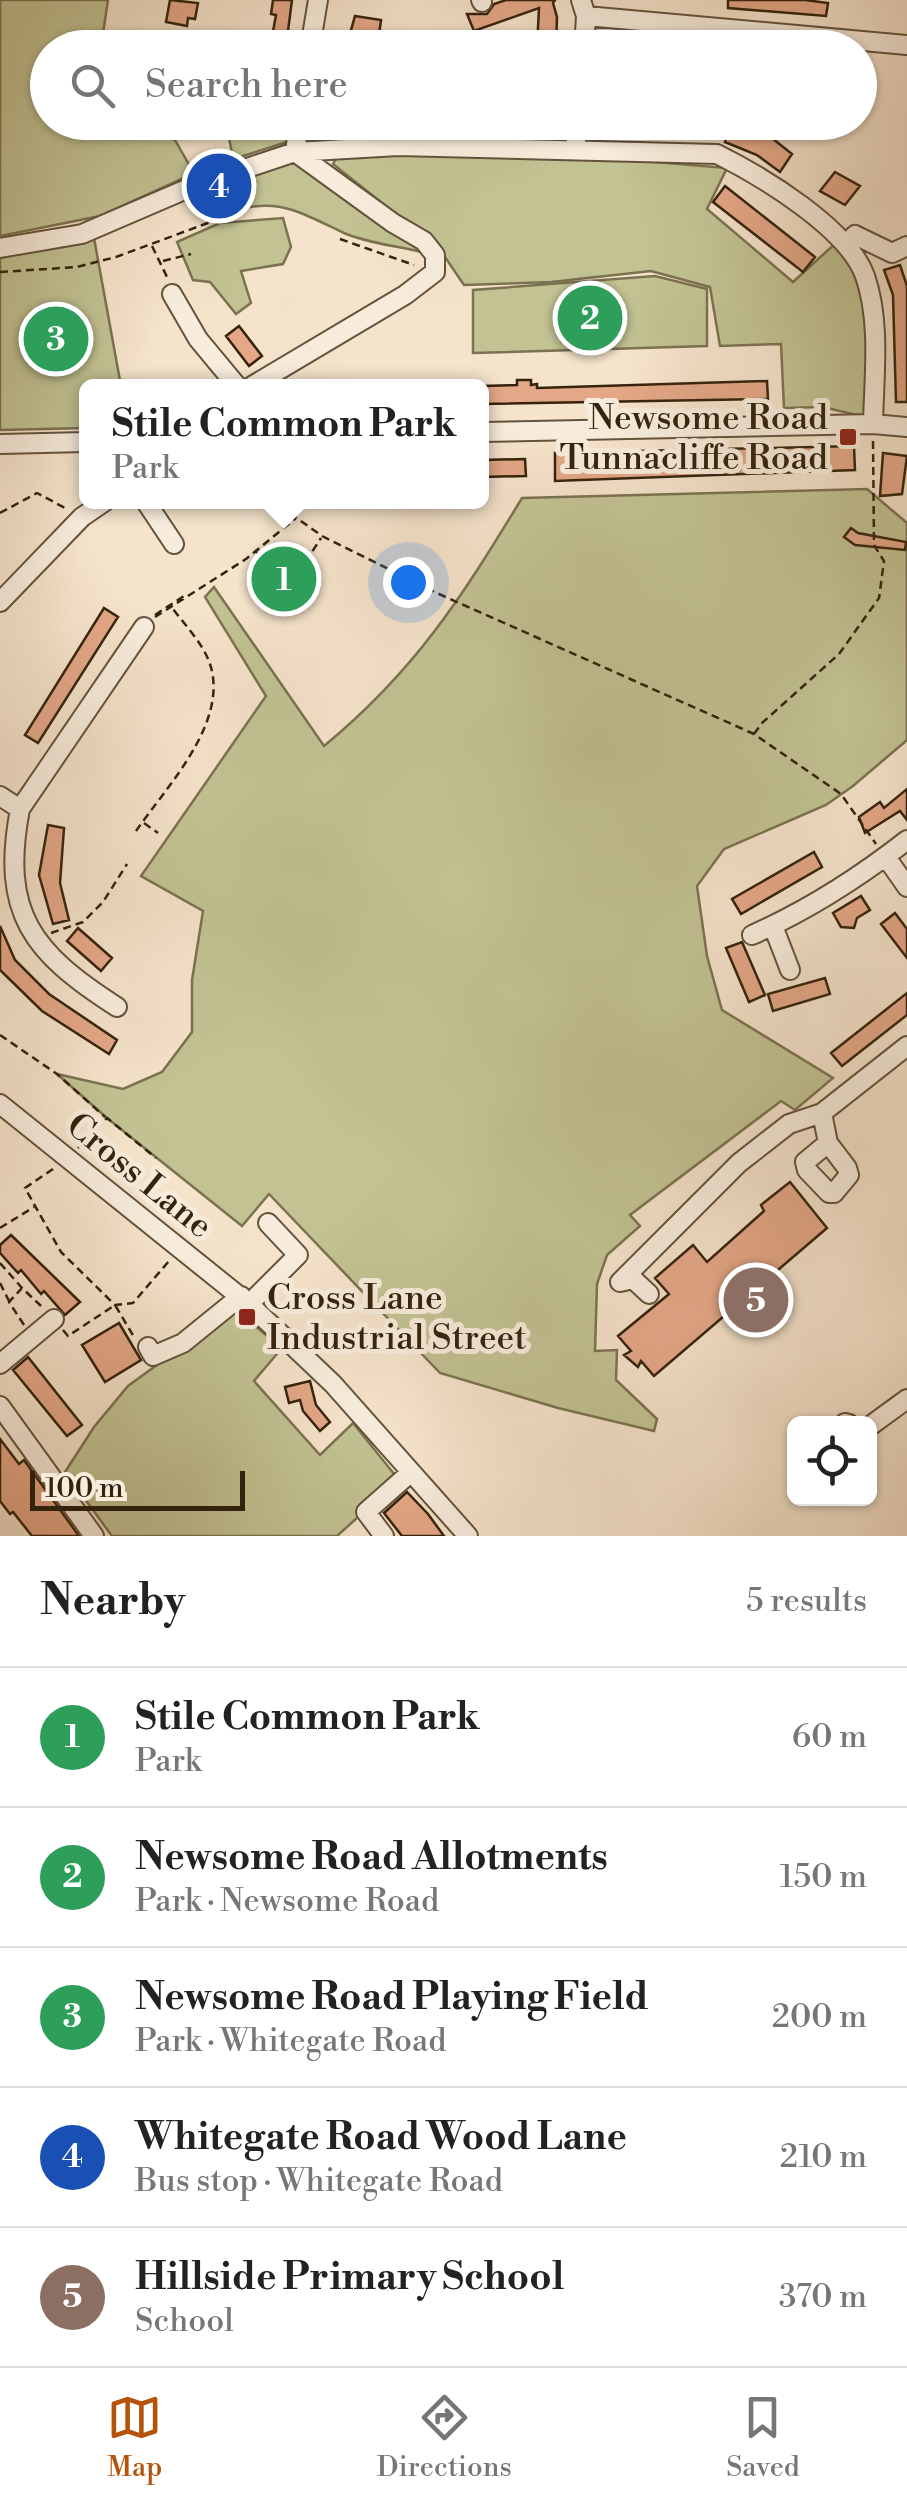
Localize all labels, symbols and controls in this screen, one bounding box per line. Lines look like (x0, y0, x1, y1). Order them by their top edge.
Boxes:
search box (30, 30, 877, 140)
icon: search (65, 58, 120, 113)
text: Search here (145, 62, 348, 109)
pin: 4 (186, 148, 252, 224)
pin: 2 (558, 280, 622, 356)
pin: 3 (23, 302, 88, 376)
popup (79, 379, 489, 509)
place label: Newsome Road Tunnacliffe Road (560, 397, 828, 480)
text: Stile Common Park (112, 401, 456, 448)
marker: Newsome Road Tunnacliffe Road (837, 426, 859, 448)
text: Park (112, 448, 178, 488)
pin: 1 (252, 542, 316, 616)
your location (383, 557, 434, 608)
street label: Cross Lane (57, 1104, 221, 1248)
pin: 5 (724, 1262, 788, 1338)
place label: Cross Lane Industrial Street (267, 1277, 527, 1360)
marker: Cross Lane Industrial Street (236, 1306, 258, 1328)
map controls (787, 1416, 877, 1506)
button: locate (787, 1416, 877, 1506)
scale bar (30, 1466, 245, 1510)
text: 100 m (45, 1471, 124, 1506)
text: Nearby (40, 1575, 185, 1628)
text: 5 results (746, 1581, 867, 1621)
text: Stile Common Park (135, 1694, 479, 1741)
text: 1 (65, 1717, 80, 1757)
text: 60 m (792, 1717, 867, 1757)
text: Park (135, 1741, 202, 1781)
text: Newsome Road Allotments (135, 1834, 608, 1881)
text: 2 (62, 1857, 83, 1897)
text: 150 m (780, 1857, 867, 1897)
text: Park · Newsome Road (135, 1881, 439, 1921)
text: Newsome Road Playing Field (135, 1974, 648, 2021)
text: 3 (63, 1997, 82, 2037)
text: 200 m (772, 1997, 867, 2037)
text: Park · Whitegate Road (135, 2021, 446, 2061)
text: Whitegate Road Wood Lane (135, 2114, 627, 2161)
text: 4 (62, 2137, 83, 2177)
text: 210 m (780, 2137, 867, 2177)
text: Bus stop · Whitegate Road (135, 2161, 503, 2201)
text: Hillside Primary School (135, 2254, 564, 2301)
text: 5 (63, 2277, 82, 2317)
text: 370 m (779, 2277, 867, 2317)
text: School (135, 2301, 234, 2341)
tab: Map (107, 2390, 162, 2485)
tab: Directions (377, 2390, 512, 2485)
tab: Saved (726, 2390, 800, 2485)

